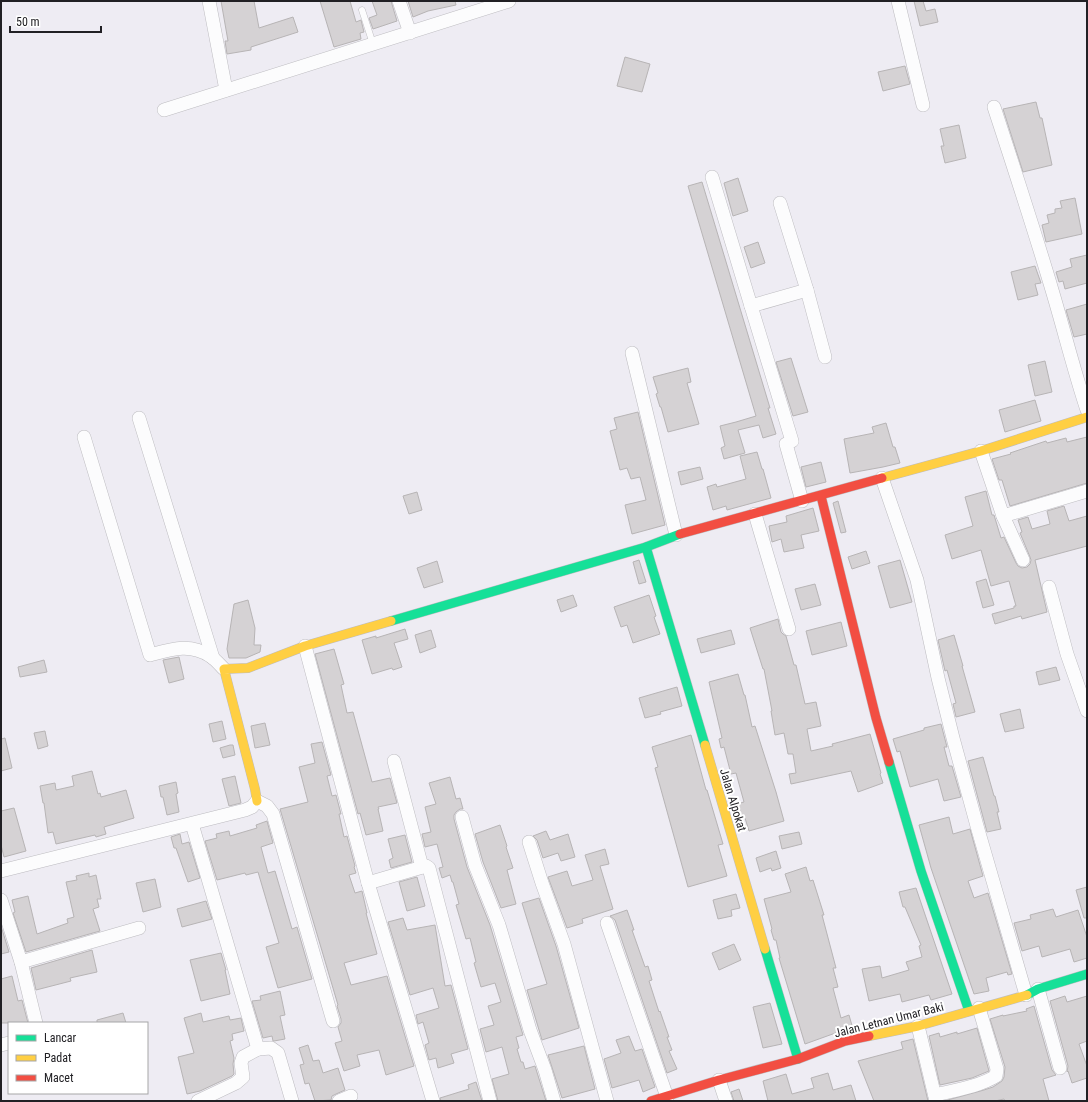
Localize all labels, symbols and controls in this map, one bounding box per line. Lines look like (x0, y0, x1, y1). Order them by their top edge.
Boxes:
scale bar (10, 8, 101, 34)
text: 50 m (16, 15, 40, 29)
street label: Jalan Alpokat (717, 767, 749, 834)
street label: Jalan Letnan Umar Baki (833, 1000, 945, 1040)
legend (8, 1022, 148, 1094)
text: Lancar (44, 1031, 77, 1045)
text: Padat (44, 1051, 72, 1065)
text: Macet (44, 1071, 74, 1085)

